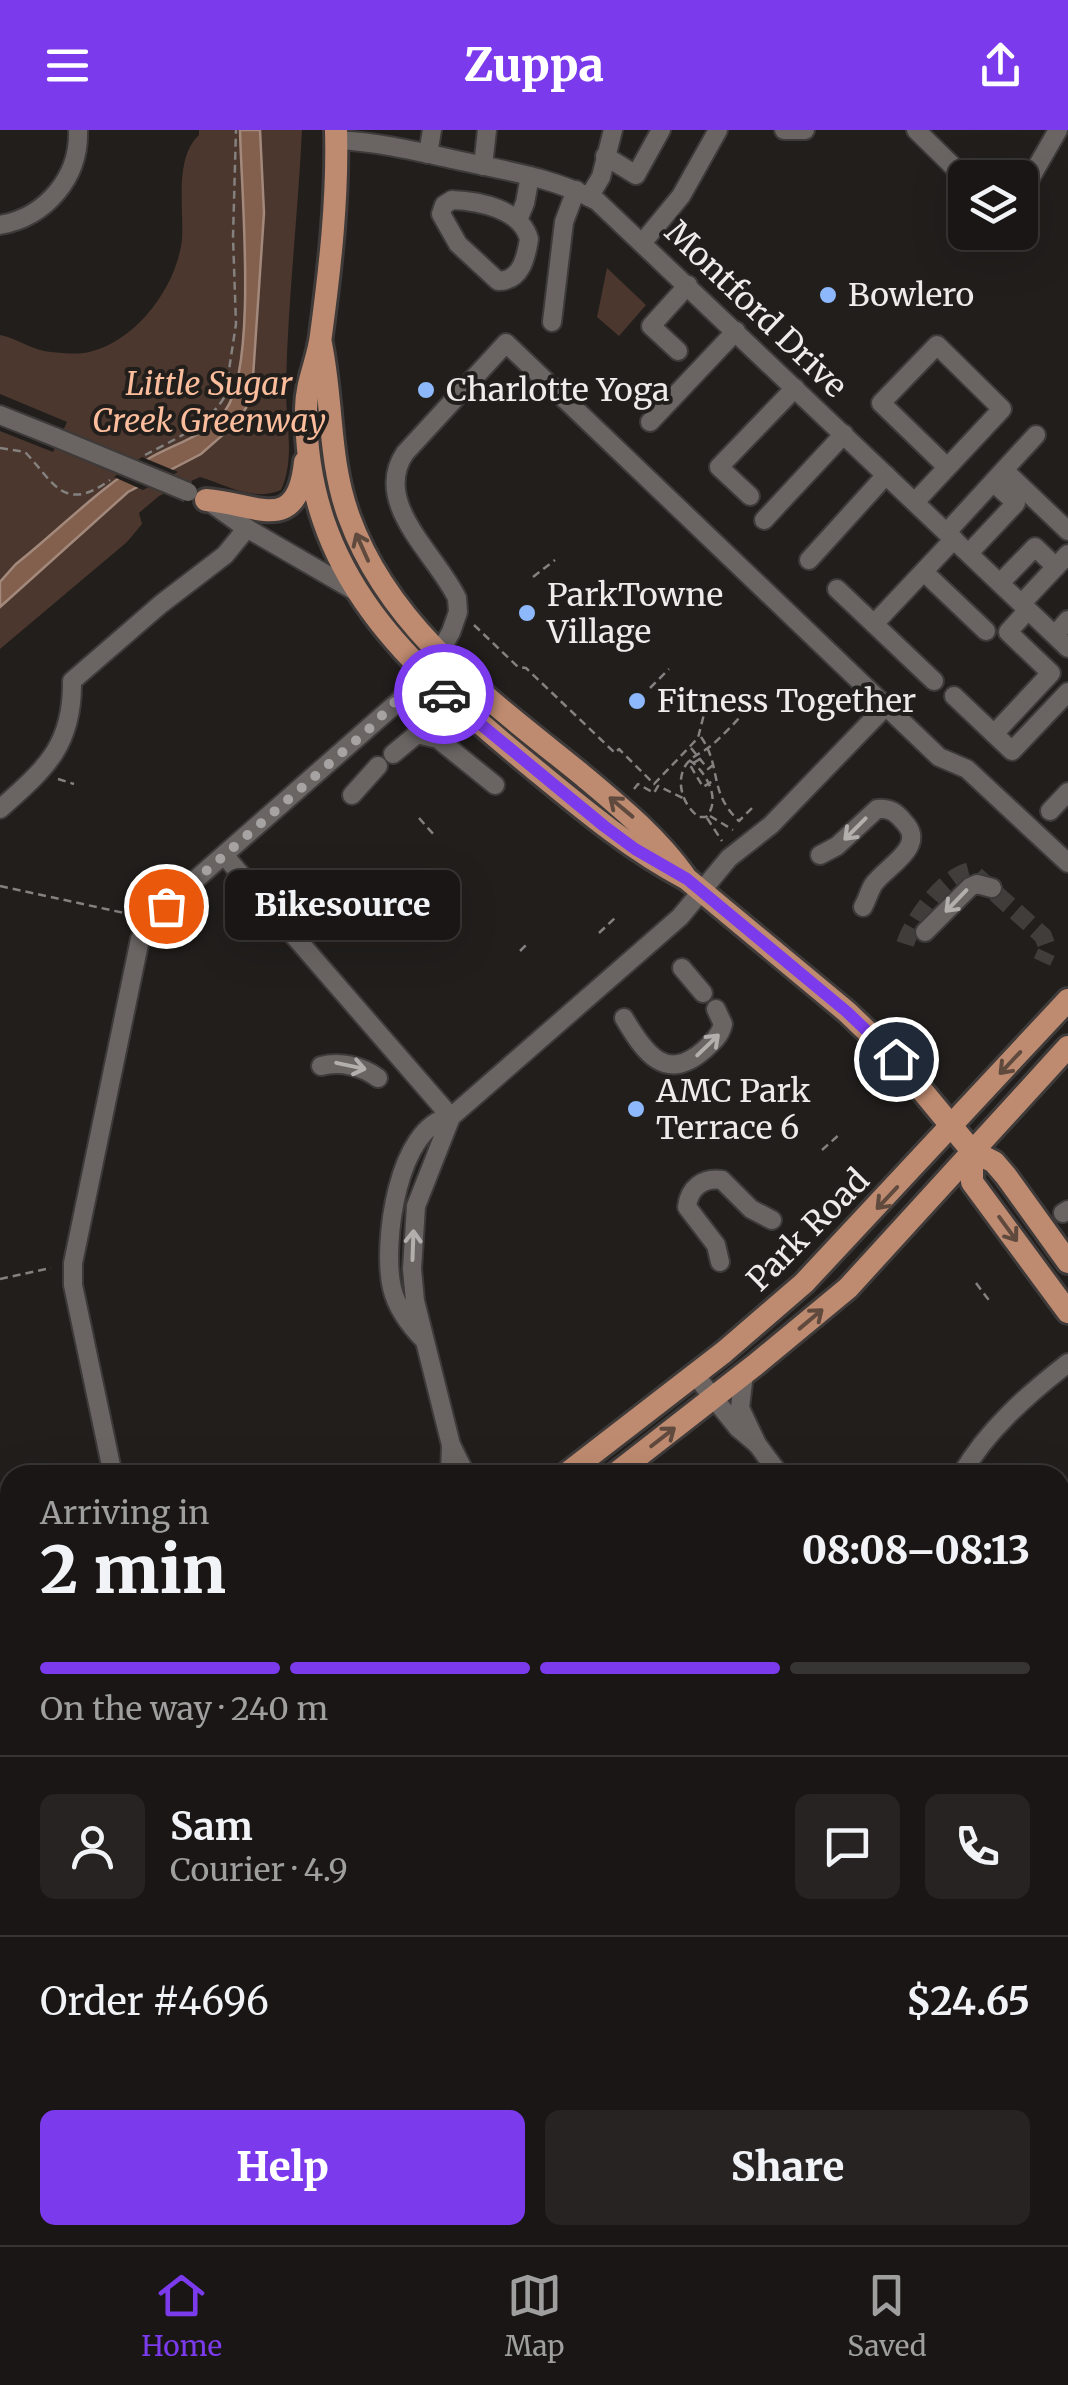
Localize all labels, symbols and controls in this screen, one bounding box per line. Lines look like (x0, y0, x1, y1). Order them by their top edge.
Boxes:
text: Zuppa (464, 37, 604, 93)
icon: menu (40, 38, 95, 93)
icon: share (973, 38, 1028, 93)
map controls (948, 160, 1038, 250)
button: layers (948, 160, 1038, 250)
street label: Montford Drive (657, 212, 855, 406)
place label: Bowlero (848, 275, 974, 315)
marker: Bowlero (817, 284, 839, 306)
park label: Little Sugar Creek Greenway (92, 364, 326, 441)
place label: Charlotte Yoga (446, 370, 669, 410)
marker: Charlotte Yoga (415, 379, 437, 401)
one-way arrow (352, 532, 370, 563)
place label: ParkTowne Village (546, 575, 723, 652)
marker: ParkTowne Village (516, 602, 538, 624)
courier (394, 644, 494, 744)
icon: car (417, 667, 472, 722)
place label: Fitness Together (657, 681, 916, 721)
marker: Fitness Together (626, 690, 648, 712)
one-way arrow (609, 797, 635, 819)
one-way arrow (843, 816, 867, 840)
pin (124, 864, 209, 949)
callout: Bikesource (226, 871, 461, 941)
icon: bag (139, 879, 194, 934)
text: Bikesource (254, 885, 431, 925)
one-way arrow (944, 888, 968, 912)
pin (854, 1017, 939, 1102)
icon: home (869, 1032, 924, 1087)
one-way arrow (695, 1033, 720, 1058)
one-way arrow (999, 1050, 1022, 1075)
one-way arrow (334, 1058, 366, 1076)
place label: AMC Park Terrace 6 (655, 1071, 811, 1148)
marker: AMC Park Terrace 6 (625, 1098, 647, 1120)
street label: Park Road (739, 1161, 877, 1299)
one-way arrow (875, 1185, 898, 1210)
one-way arrow (997, 1215, 1018, 1242)
one-way arrow (403, 1230, 422, 1262)
one-way arrow (798, 1309, 824, 1331)
one-way arrow (649, 1426, 676, 1447)
text: Arriving in (40, 1493, 209, 1533)
text: 08:08–08:13 (802, 1527, 1030, 1574)
text: 2 min (40, 1529, 226, 1611)
text: On the way · 240 m (40, 1689, 328, 1729)
button: person (40, 1794, 145, 1899)
button: chat (795, 1794, 900, 1899)
button: phone (925, 1794, 1030, 1899)
text: Sam (170, 1803, 253, 1850)
text: Courier · 4.9 (170, 1850, 348, 1890)
text: Order #4696 (40, 1978, 269, 2025)
text: $24.65 (906, 1978, 1030, 2025)
button: Help (40, 2110, 525, 2225)
button: Share (545, 2110, 1030, 2225)
tab: Home (141, 2268, 222, 2364)
tab: Map (505, 2268, 565, 2364)
tab: Saved (847, 2268, 927, 2364)

